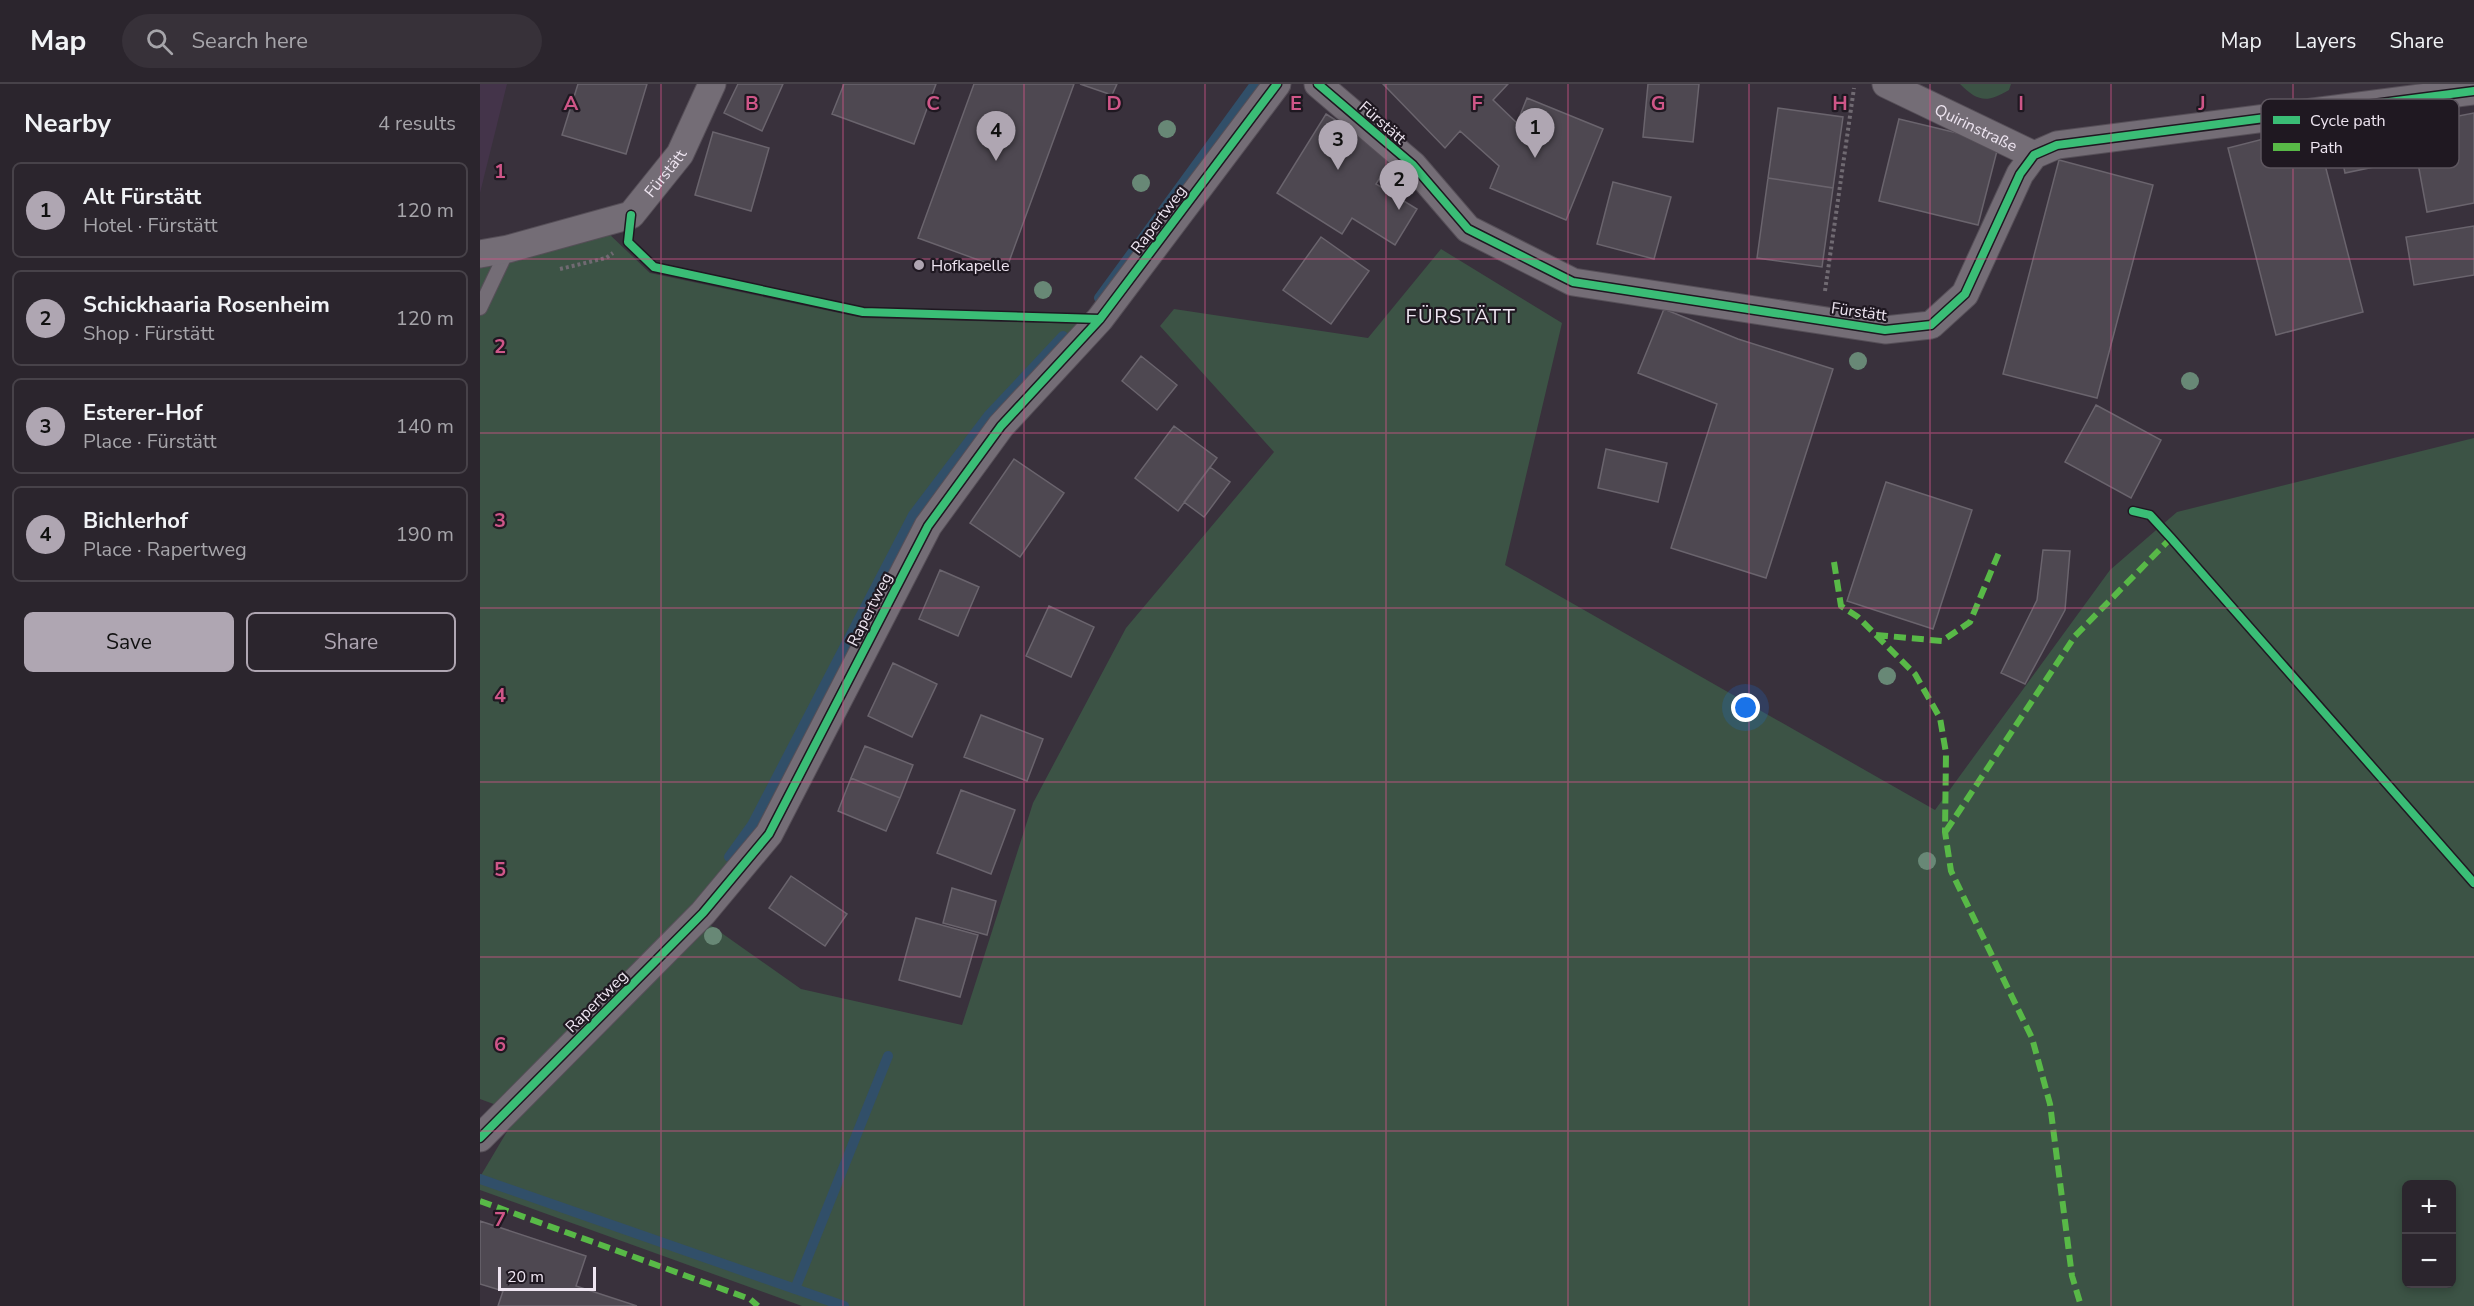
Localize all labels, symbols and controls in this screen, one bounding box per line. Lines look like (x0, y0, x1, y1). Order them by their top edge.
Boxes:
search box (122, 14, 542, 68)
text: Map (30, 22, 86, 60)
icon: search (143, 25, 176, 58)
text: Search here (191, 26, 308, 56)
text: Map (2220, 27, 2262, 55)
text: Layers (2295, 27, 2356, 55)
text: Share (2389, 27, 2444, 55)
text: A (564, 90, 579, 117)
text: B (745, 90, 759, 117)
text: C (926, 90, 940, 117)
text: D (1106, 90, 1122, 117)
text: E (1290, 90, 1302, 117)
text: F (1471, 90, 1483, 117)
text: G (1651, 90, 1665, 117)
text: H (1832, 90, 1848, 117)
text: I (2018, 90, 2024, 117)
text: J (2197, 90, 2206, 117)
street label: Fürstätt (1354, 96, 1411, 150)
street label: Quirinstraße (1931, 99, 2021, 157)
legend (2261, 99, 2459, 168)
text: Nearby (24, 106, 111, 141)
pin: 1 (1516, 109, 1554, 158)
text: 4 results (378, 110, 456, 137)
text: Cycle path (2310, 110, 2386, 132)
pin: 4 (976, 112, 1016, 161)
pin: 3 (1318, 120, 1358, 170)
text: Path (2310, 137, 2343, 159)
street label: Fürstätt (639, 146, 693, 202)
text: 1 (494, 158, 506, 185)
pin: 2 (1380, 160, 1418, 210)
street label: Rapertweg (1126, 181, 1192, 258)
text: Alt Fürstätt (83, 182, 201, 212)
text: 1 (40, 197, 52, 224)
text: 120 m (396, 197, 454, 224)
text: Hotel · Fürstätt (83, 212, 217, 239)
place label: Hofkapelle (931, 255, 1009, 277)
marker: Hofkapelle (912, 258, 926, 272)
text: Schickhaaria Rosenheim (83, 290, 330, 320)
street label: Fürstätt (1830, 297, 1888, 327)
district label: FÜRSTÄTT (1406, 303, 1516, 330)
text: 2 (40, 305, 52, 332)
text: 120 m (396, 305, 454, 332)
text: Shop · Fürstätt (83, 320, 214, 347)
text: 2 (494, 333, 506, 360)
text: Esterer-Hof (83, 398, 203, 428)
text: 3 (40, 413, 52, 440)
text: 140 m (396, 413, 454, 440)
text: Place · Fürstätt (83, 428, 217, 455)
text: Bichlerhof (83, 506, 188, 536)
text: 3 (494, 507, 506, 534)
text: 4 (40, 521, 52, 548)
text: 190 m (396, 521, 454, 548)
text: Place · Rapertweg (83, 536, 247, 563)
street label: Rapertweg (842, 569, 898, 650)
button: Save (24, 612, 234, 672)
button: Share (246, 612, 456, 672)
text: 4 (494, 682, 506, 709)
your location (1731, 693, 1760, 722)
text: 5 (494, 856, 506, 883)
street label: Rapertweg (561, 966, 633, 1038)
text: 6 (494, 1031, 506, 1058)
map controls (2402, 1180, 2456, 1288)
button: + (2402, 1180, 2456, 1234)
text: 7 (494, 1206, 506, 1233)
button: − (2402, 1234, 2456, 1288)
scale bar (498, 1264, 596, 1292)
text: 20 m (507, 1266, 544, 1288)

